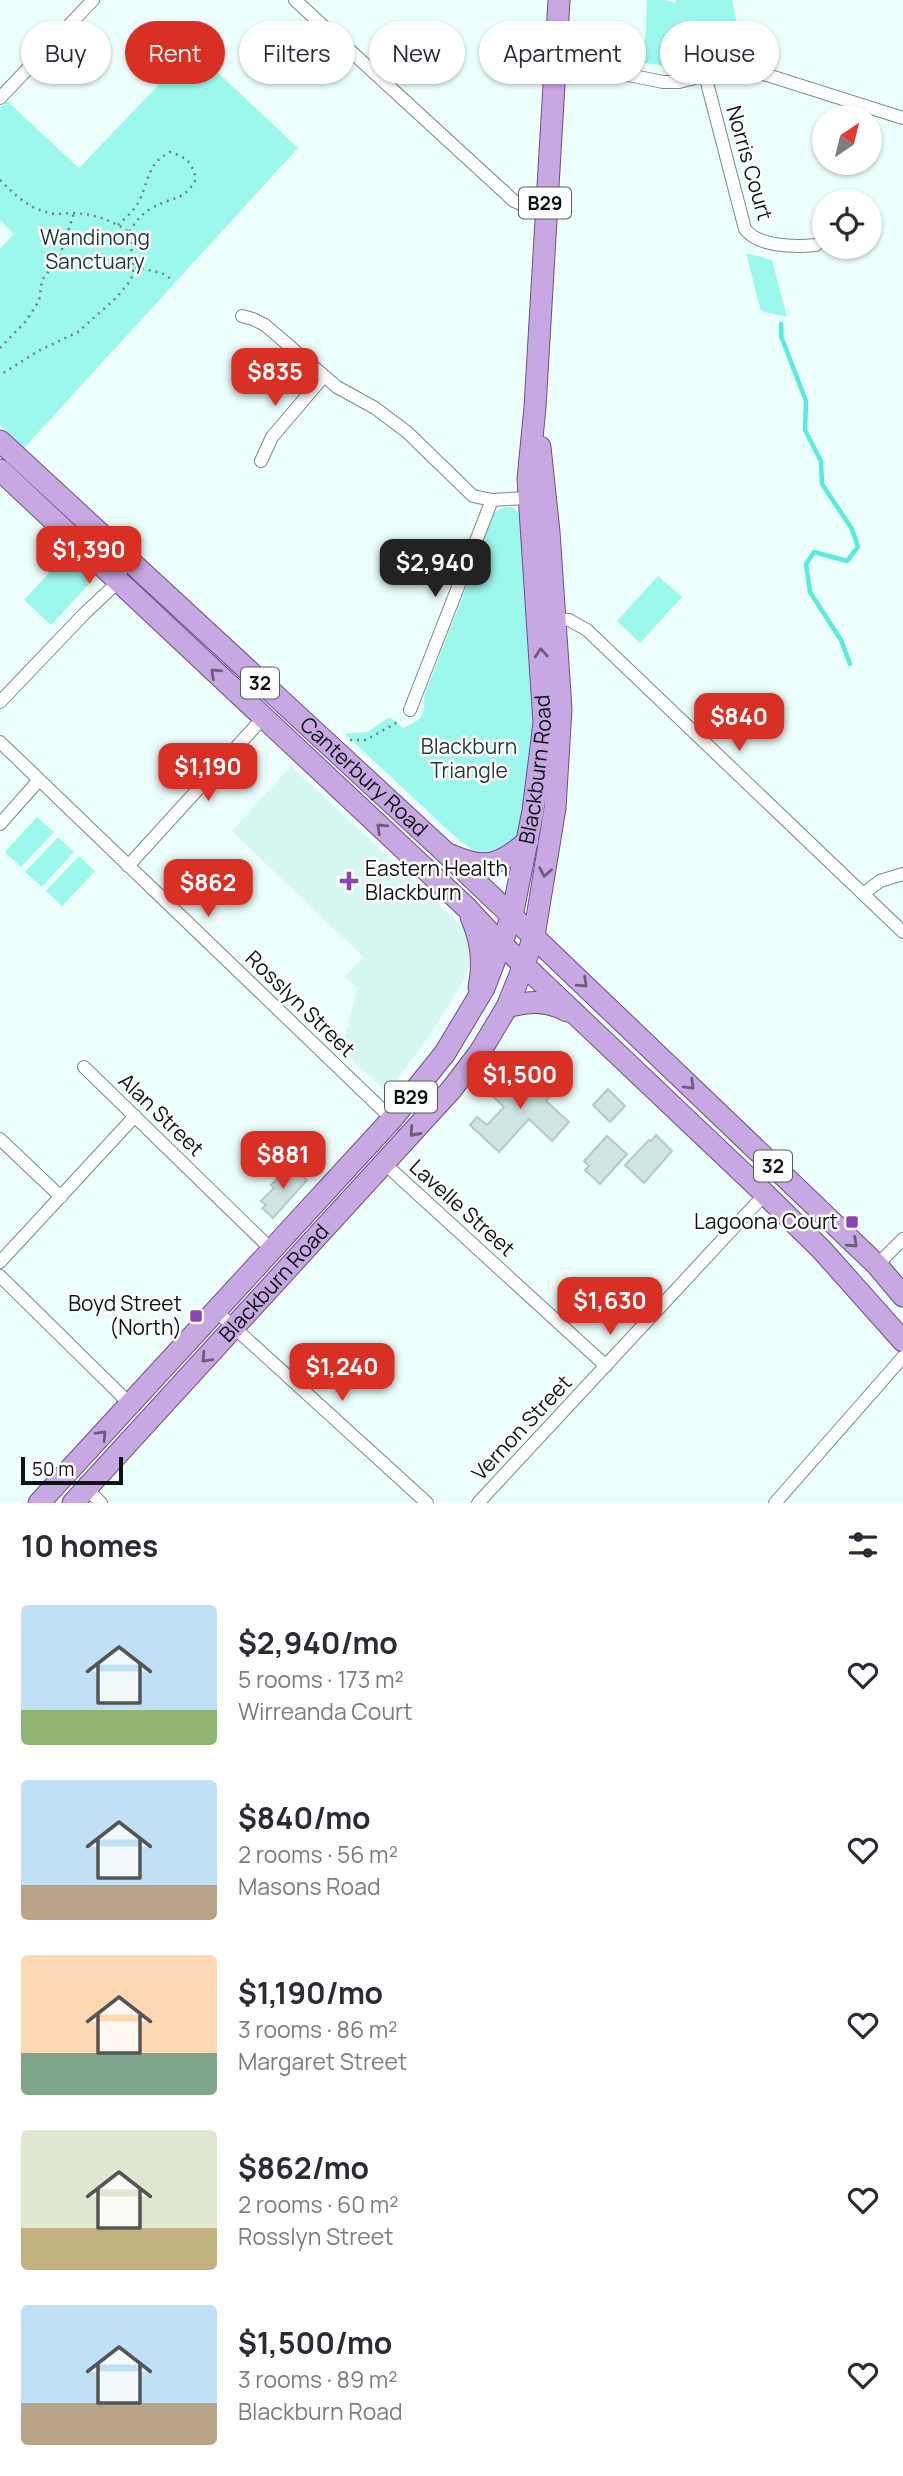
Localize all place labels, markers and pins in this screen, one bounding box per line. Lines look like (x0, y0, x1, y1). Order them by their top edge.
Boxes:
pin: $835 (234, 348, 316, 408)
pin: $1,390 (32, 526, 146, 586)
pin: $2,940 (378, 540, 492, 599)
pin: $840 (698, 694, 780, 753)
pin: $1,190 (151, 744, 265, 803)
place label: Eastern Health Blackburn (365, 854, 508, 906)
pin: $862 (167, 860, 249, 919)
marker: Eastern Health Blackburn (339, 871, 359, 891)
pin: $1,500 (463, 1052, 577, 1111)
pin: $881 (242, 1132, 324, 1191)
place label: Lagoona Court (694, 1207, 838, 1235)
marker: Lagoona Court (844, 1214, 860, 1230)
pin: $1,630 (553, 1278, 667, 1337)
place label: Boyd Street (North) (68, 1289, 182, 1341)
marker: Boyd Street (North) (188, 1308, 204, 1324)
pin: $1,240 (285, 1344, 399, 1403)

